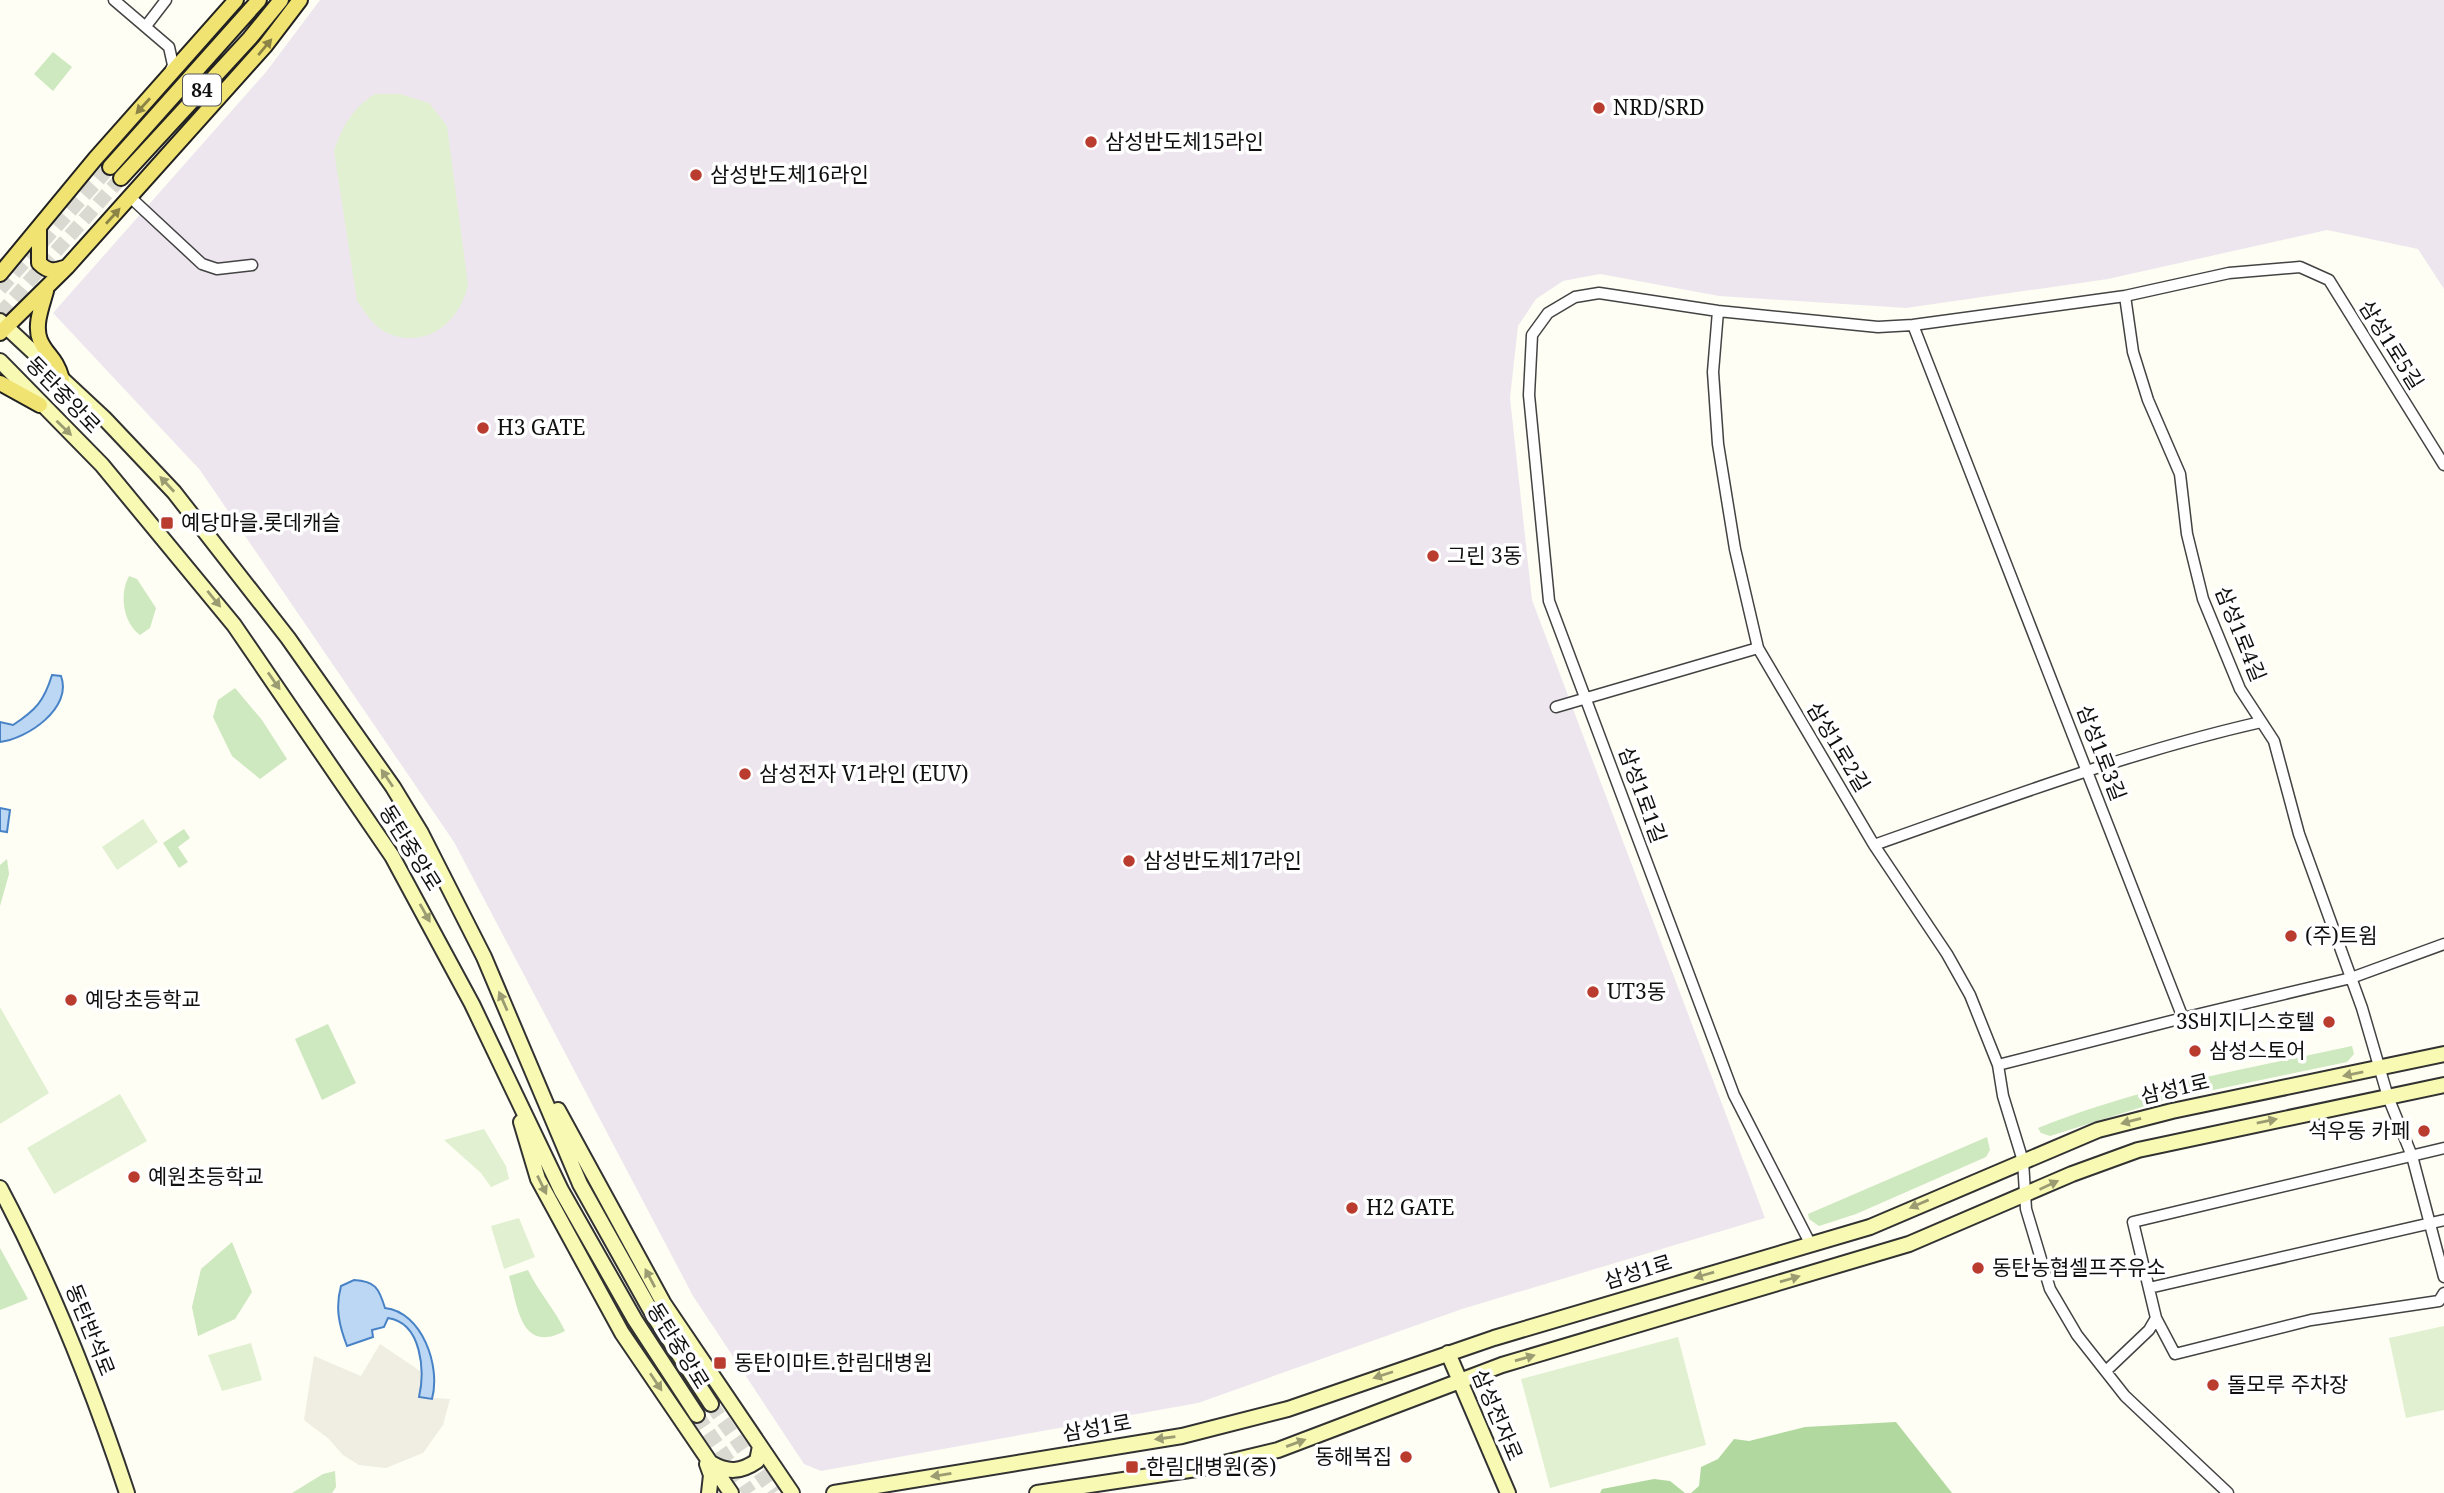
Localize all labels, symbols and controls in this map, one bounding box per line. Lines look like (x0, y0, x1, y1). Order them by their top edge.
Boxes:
one-way arrow (257, 38, 272, 55)
road number: 84 (183, 74, 221, 106)
place label: NRD/SRD (1613, 93, 1705, 121)
one-way arrow (135, 98, 151, 115)
marker: NRD/SRD (1591, 100, 1607, 116)
place label: 삼성반도체15라인 (1105, 127, 1264, 155)
marker: 삼성반도체15라인 (1083, 134, 1099, 150)
place label: 삼성반도체16라인 (710, 160, 869, 188)
marker: 삼성반도체16라인 (688, 167, 704, 183)
one-way arrow (104, 208, 120, 225)
street label: 삼성1로5길 (2353, 294, 2430, 395)
street label: 동탄중앙로 (20, 350, 107, 439)
place label: H3 GATE (497, 413, 585, 441)
one-way arrow (56, 420, 72, 436)
marker: H3 GATE (475, 420, 491, 436)
one-way arrow (159, 475, 175, 493)
place label: 예당마을.롯데캐슬 (181, 508, 341, 536)
marker: 예당마을.롯데캐슬 (159, 515, 175, 531)
place label: 그린 3동 (1447, 541, 1522, 569)
marker: 그린 3동 (1425, 548, 1441, 564)
street label: 삼성1로4길 (2209, 582, 2273, 686)
one-way arrow (206, 590, 221, 608)
one-way arrow (267, 672, 281, 690)
street label: 삼성1로2길 (1801, 696, 1877, 797)
street label: 삼성1로3길 (2071, 701, 2133, 805)
street label: 삼성1로1길 (1613, 743, 1673, 847)
place label: 삼성전자 V1라인 (EUV) (759, 759, 969, 787)
marker: 삼성전자 V1라인 (EUV) (737, 766, 753, 782)
one-way arrow (380, 769, 394, 787)
street label: 동탄중앙로 (373, 799, 448, 896)
place label: 삼성반도체17라인 (1143, 846, 1302, 874)
marker: 삼성반도체17라인 (1121, 853, 1137, 869)
one-way arrow (419, 903, 431, 922)
place label: (주)트윔 (2305, 921, 2378, 949)
marker: (주)트윔 (2283, 928, 2299, 944)
place label: UT3동 (1607, 977, 1666, 1005)
marker: UT3동 (1585, 984, 1601, 1000)
place label: 예당초등학교 (85, 985, 201, 1013)
one-way arrow (497, 991, 509, 1011)
marker: 예당초등학교 (63, 992, 79, 1008)
place label: 3S비지니스호텔 (2176, 1007, 2315, 1035)
marker: 3S비지니스호텔 (2321, 1014, 2337, 1030)
place label: 삼성스토어 (2209, 1036, 2306, 1064)
marker: 삼성스토어 (2187, 1043, 2203, 1059)
street label: 삼성1로 (2138, 1067, 2212, 1110)
one-way arrow (2342, 1068, 2364, 1079)
one-way arrow (2120, 1116, 2142, 1127)
one-way arrow (2256, 1116, 2278, 1127)
place label: 석우동 카페 (2308, 1116, 2410, 1144)
marker: 석우동 카페 (2416, 1123, 2432, 1139)
place label: 예원초등학교 (148, 1162, 264, 1190)
marker: 예원초등학교 (126, 1169, 142, 1185)
one-way arrow (536, 1175, 548, 1195)
one-way arrow (2039, 1179, 2059, 1190)
place label: H2 GATE (1366, 1193, 1454, 1221)
one-way arrow (1909, 1199, 1930, 1210)
marker: H2 GATE (1344, 1200, 1360, 1216)
street label: 삼성1로 (1600, 1247, 1675, 1295)
place label: 동탄농협셀프주유소 (1992, 1253, 2166, 1281)
marker: 동탄농협셀프주유소 (1970, 1260, 1986, 1276)
one-way arrow (644, 1268, 656, 1288)
one-way arrow (1693, 1270, 1714, 1280)
one-way arrow (1780, 1274, 1801, 1284)
street label: 동탄반석로 (60, 1280, 122, 1380)
street label: 동탄중앙로 (641, 1297, 716, 1394)
place label: 동탄이마트.한림대병원 (734, 1348, 932, 1376)
one-way arrow (1515, 1352, 1536, 1362)
marker: 동탄이마트.한림대병원 (712, 1355, 728, 1371)
street label: 삼성전자로 (1466, 1365, 1530, 1465)
one-way arrow (1372, 1370, 1393, 1381)
place label: 돌모루 주차장 (2227, 1370, 2348, 1398)
one-way arrow (649, 1372, 662, 1392)
marker: 돌모루 주차장 (2205, 1377, 2221, 1393)
street label: 삼성1로 (1060, 1407, 1134, 1447)
one-way arrow (1154, 1433, 1176, 1444)
one-way arrow (1286, 1437, 1307, 1448)
place label: 동해복집 (1315, 1442, 1392, 1470)
marker: 동해복집 (1398, 1449, 1414, 1465)
place label: 한림대병원(중) (1146, 1452, 1276, 1480)
marker: 한림대병원(중) (1124, 1459, 1140, 1475)
one-way arrow (929, 1470, 951, 1481)

